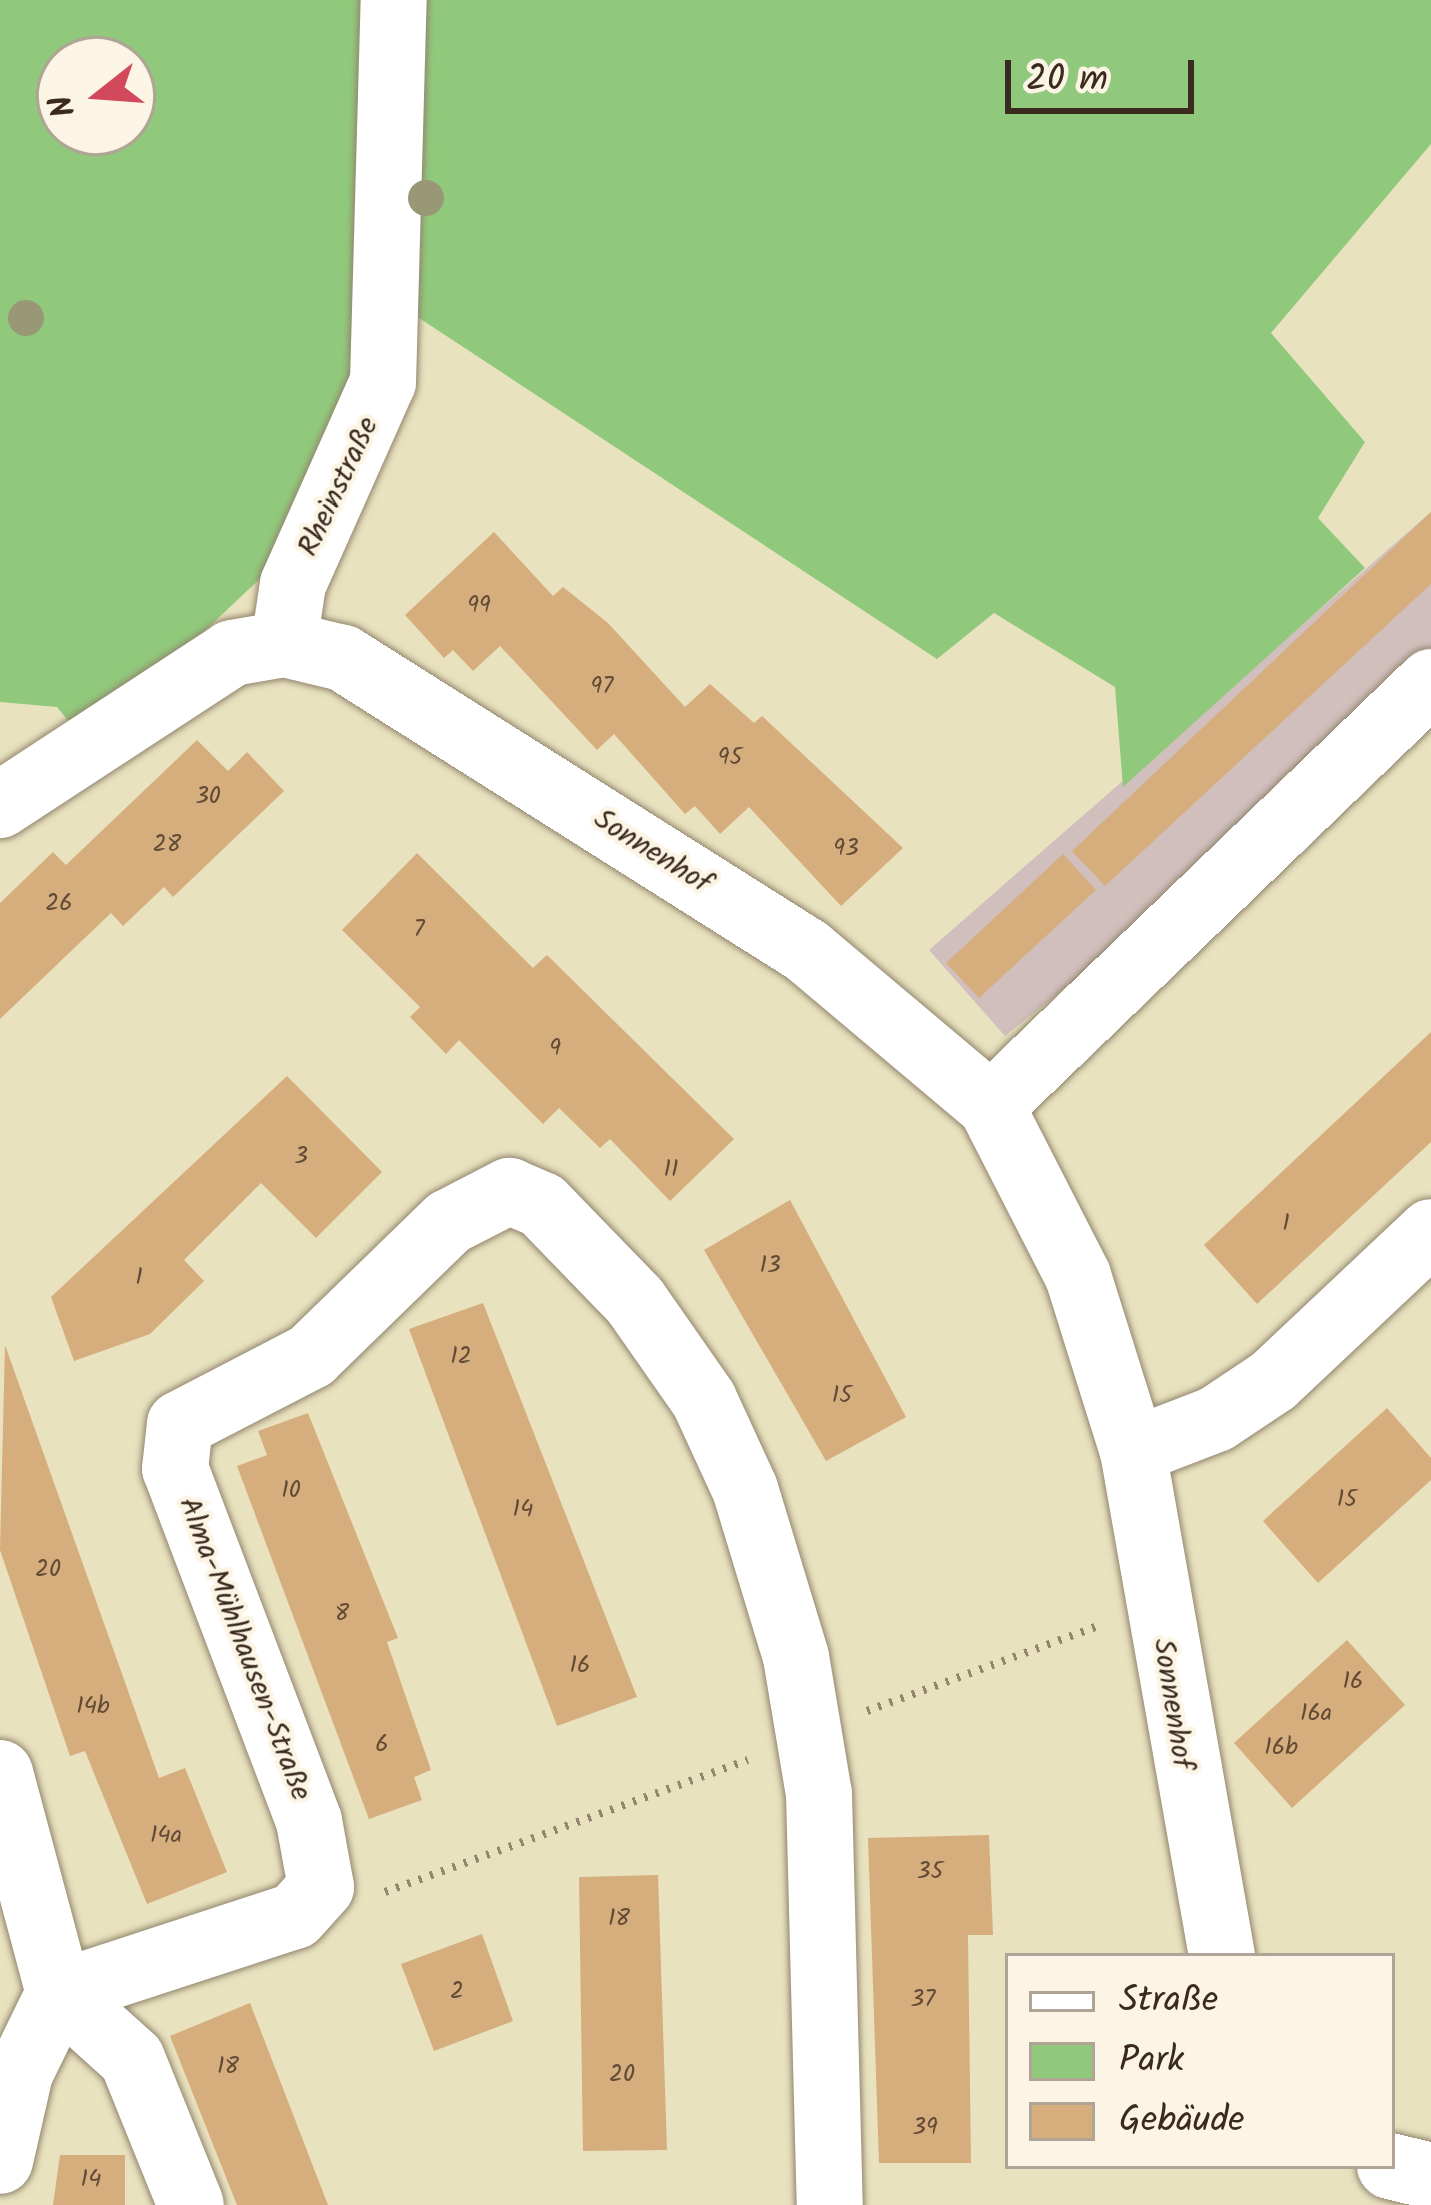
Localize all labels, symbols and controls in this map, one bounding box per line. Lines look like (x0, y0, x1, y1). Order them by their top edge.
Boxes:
north arrow (36, 36, 156, 156)
scale bar (1011, 36, 1200, 110)
text: 20 m (1026, 52, 1108, 109)
text: N (36, 88, 92, 124)
street label: Rheinstraße (291, 412, 387, 562)
house number: 99 (467, 592, 491, 620)
house number: 97 (591, 673, 613, 701)
house number: 95 (718, 744, 742, 772)
house number: 30 (195, 783, 221, 811)
street label: Sonnenhof (587, 802, 717, 902)
house number: 28 (153, 831, 181, 859)
house number: 93 (833, 835, 859, 863)
house number: 26 (45, 890, 73, 918)
house number: 7 (413, 916, 425, 944)
house number: 9 (549, 1035, 561, 1063)
house number: 3 (294, 1143, 308, 1171)
house number: 11 (663, 1156, 679, 1184)
house number: 1 (1282, 1210, 1290, 1238)
house number: 13 (759, 1252, 781, 1280)
house number: 1 (135, 1264, 143, 1292)
house number: 12 (450, 1343, 472, 1371)
house number: 15 (832, 1382, 852, 1410)
house number: 10 (281, 1477, 301, 1505)
house number: 15 (1337, 1486, 1357, 1514)
street label: Alma-Mühlhausen-Straße (170, 1492, 318, 1806)
house number: 14 (513, 1496, 533, 1524)
house number: 20 (35, 1556, 61, 1584)
house number: 8 (335, 1600, 349, 1628)
street label: Sonnenhof (1144, 1636, 1200, 1772)
house number: 16 (570, 1652, 590, 1680)
house number: 16 (1343, 1668, 1363, 1696)
house number: 14b (76, 1693, 110, 1721)
house number: 16a (1300, 1700, 1332, 1728)
house number: 6 (375, 1731, 389, 1759)
house number: 16b (1264, 1734, 1298, 1762)
house number: 14a (150, 1822, 182, 1850)
house number: 35 (917, 1858, 943, 1886)
house number: 18 (608, 1905, 630, 1933)
legend (1005, 1953, 1395, 2169)
text: Straße (1119, 1973, 1218, 2030)
house number: 2 (450, 1978, 464, 2006)
house number: 37 (911, 1986, 935, 2014)
text: Park (1119, 2033, 1184, 2090)
house number: 18 (217, 2053, 239, 2081)
house number: 20 (609, 2061, 635, 2089)
text: Gebäude (1119, 2093, 1245, 2150)
house number: 39 (912, 2114, 938, 2142)
house number: 14 (81, 2166, 101, 2194)

